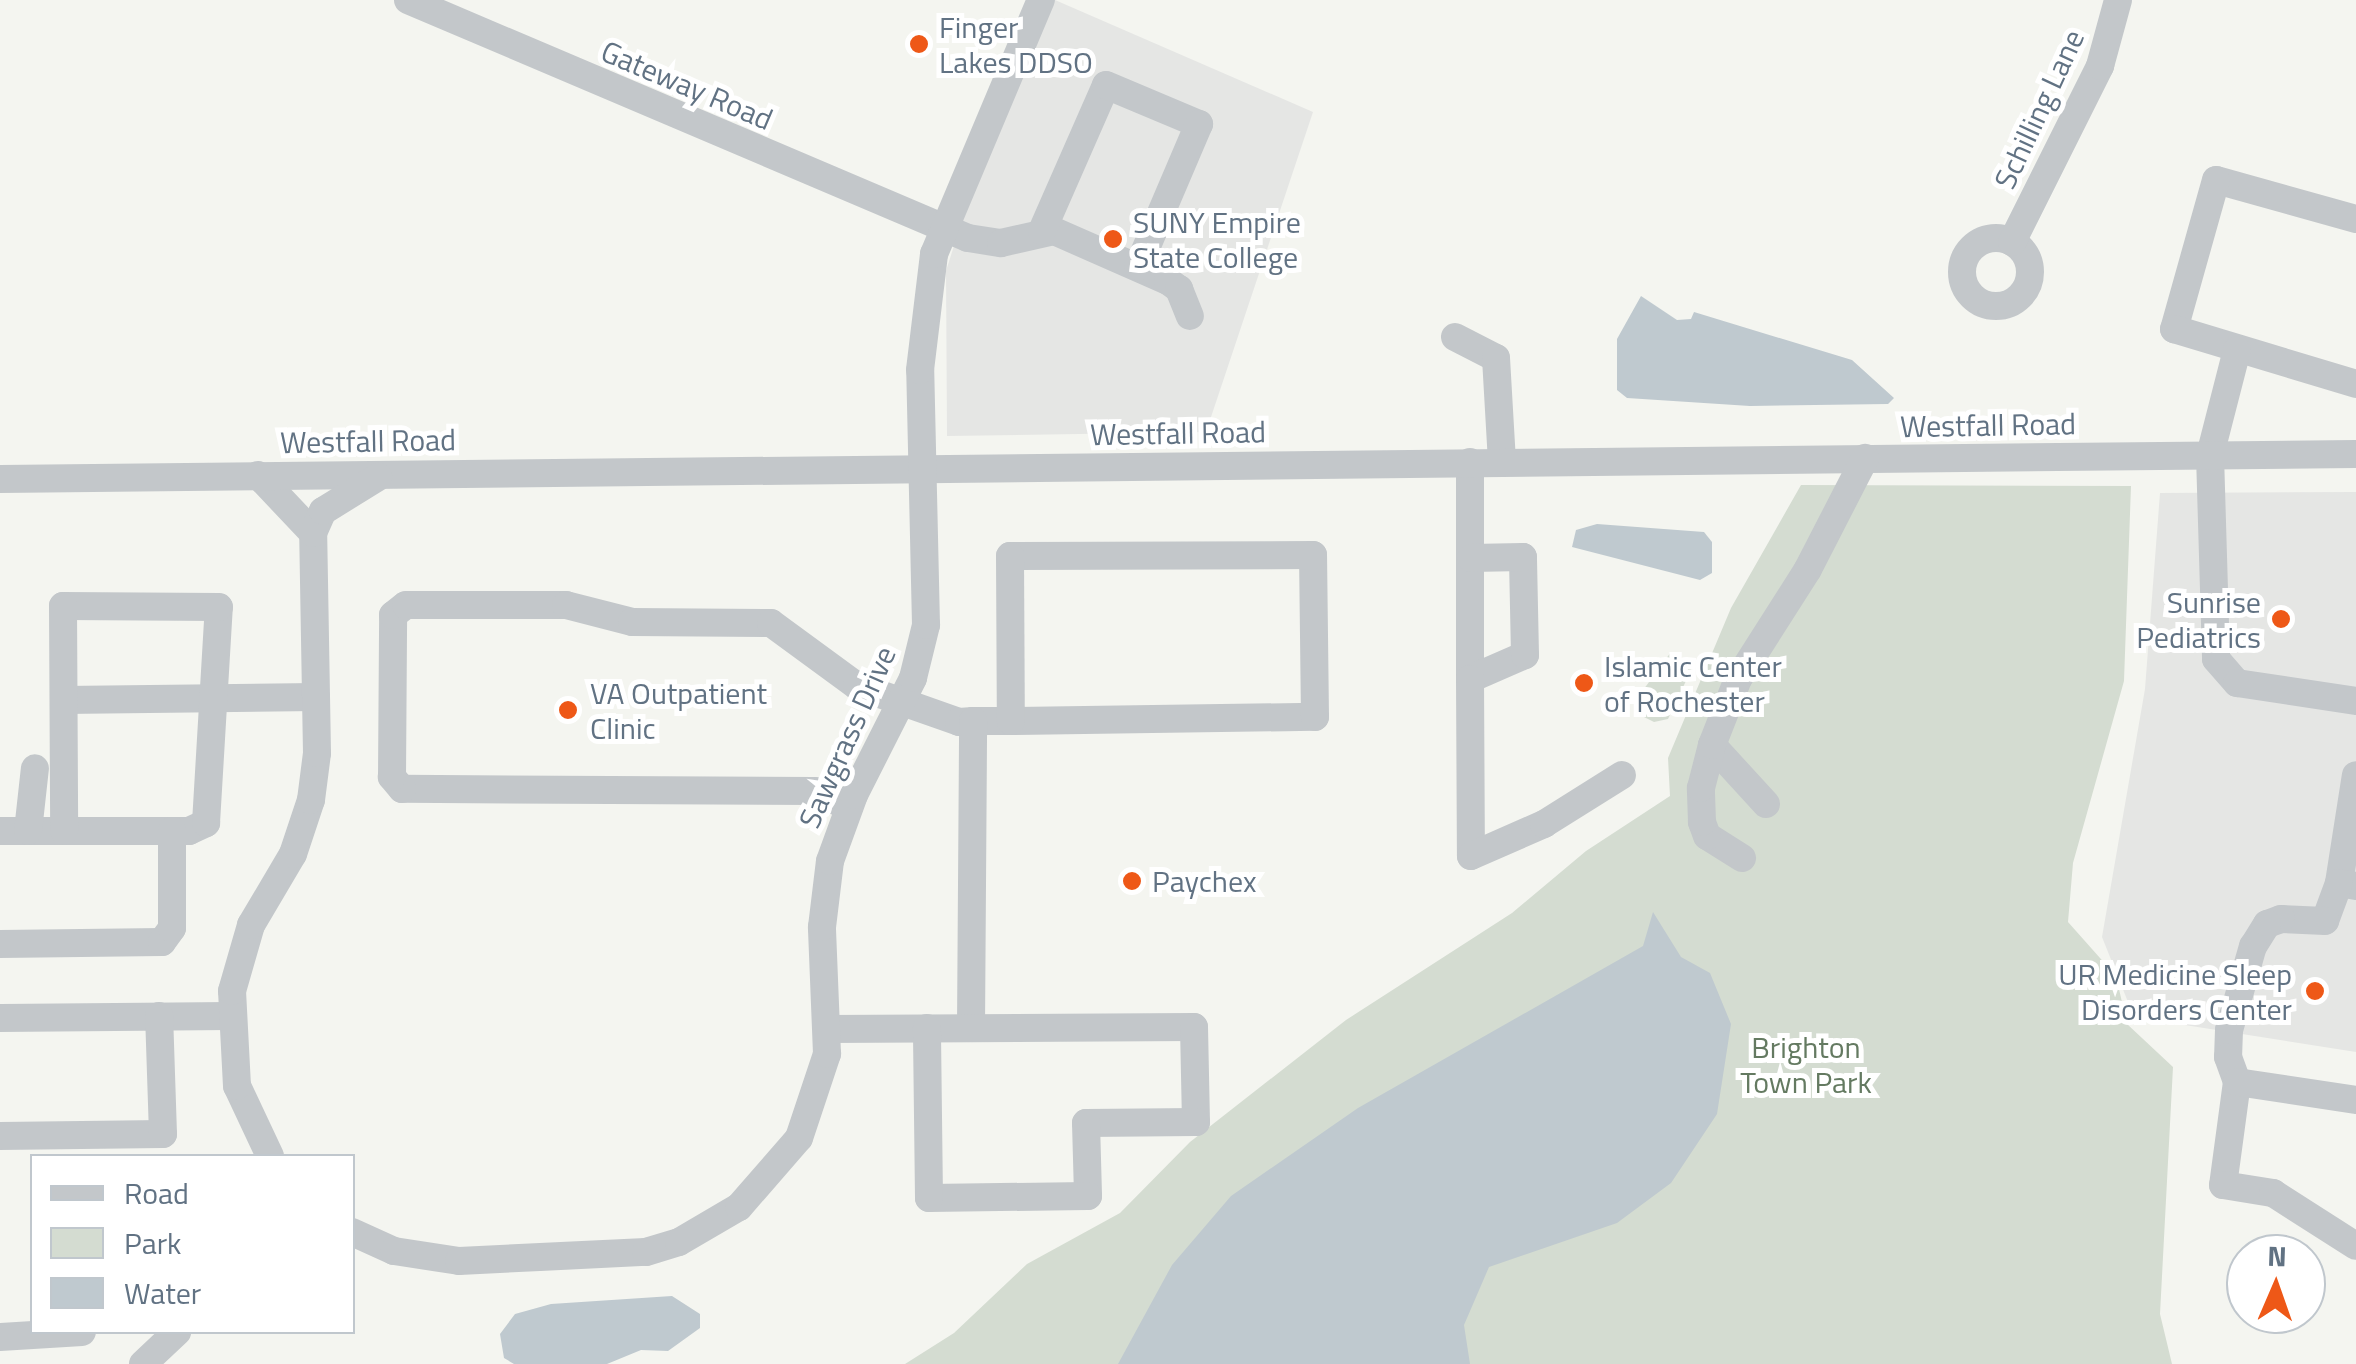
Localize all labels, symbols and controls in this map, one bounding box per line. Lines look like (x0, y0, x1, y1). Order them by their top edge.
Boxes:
place label: Finger Lakes DDSO (939, 9, 1093, 80)
street label: Schilling Lane (1987, 24, 2091, 194)
street label: Gateway Road (596, 33, 778, 137)
marker: Finger Lakes DDSO (908, 33, 930, 55)
place label: SUNY Empire State College (1133, 204, 1301, 274)
marker: SUNY Empire State College (1102, 228, 1124, 250)
street label: Westfall Road (1900, 405, 2076, 445)
street label: Westfall Road (1090, 413, 1266, 453)
street label: Westfall Road (280, 421, 456, 461)
place label: Sunrise Pediatrics (2136, 584, 2261, 654)
marker: Sunrise Pediatrics (2270, 608, 2292, 630)
street label: Sawgrass Drive (791, 641, 903, 833)
place label: Islamic Center of Rochester (1604, 648, 1782, 718)
marker: Islamic Center of Rochester (1573, 672, 1595, 694)
place label: VA Outpatient Clinic (590, 675, 767, 746)
marker: VA Outpatient Clinic (555, 697, 581, 723)
place label: Paychex (1152, 863, 1257, 899)
marker: Paychex (1121, 870, 1143, 892)
place label: UR Medicine Sleep Disorders Center (2058, 956, 2292, 1026)
marker: UR Medicine Sleep Disorders Center (2302, 978, 2328, 1004)
park label: Brighton Town Park (1740, 1029, 1872, 1100)
legend (30, 1154, 355, 1334)
text: Road (124, 1170, 189, 1216)
text: Park (124, 1220, 181, 1266)
north arrow (2226, 1234, 2326, 1334)
text: N (2267, 1234, 2287, 1277)
text: Water (124, 1270, 201, 1316)

